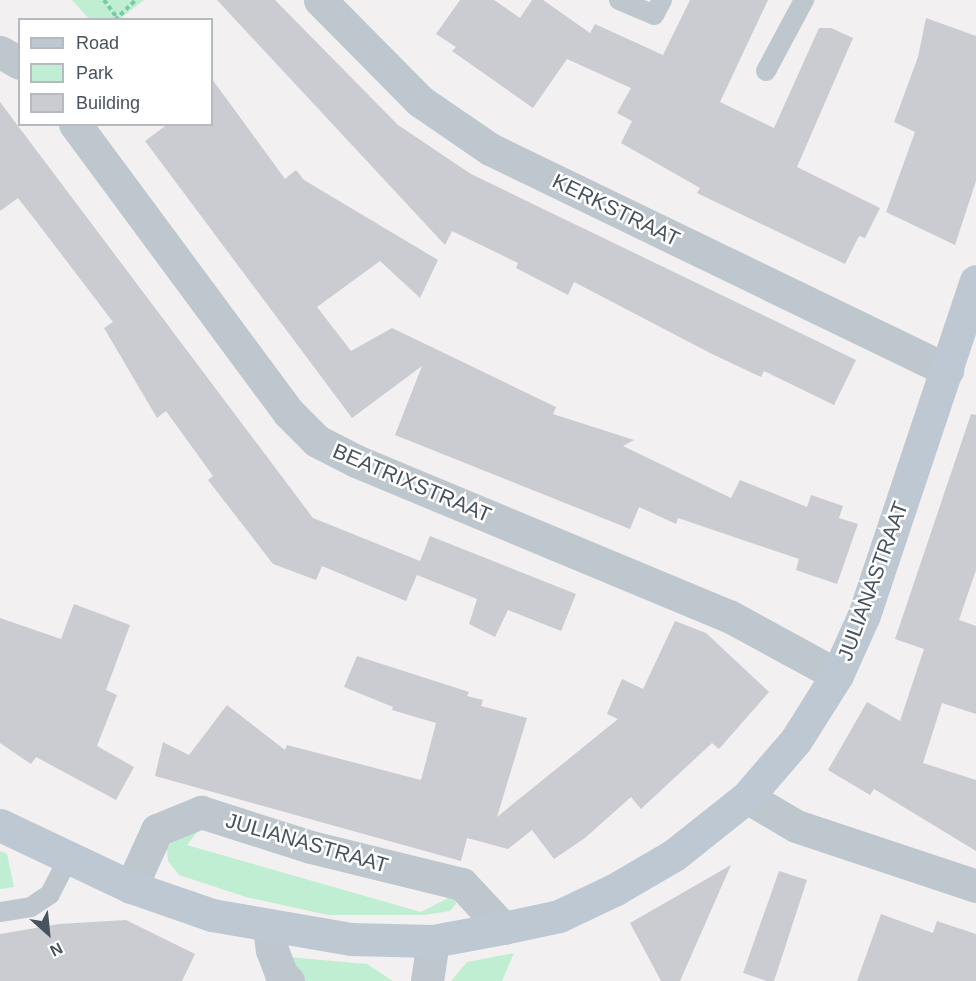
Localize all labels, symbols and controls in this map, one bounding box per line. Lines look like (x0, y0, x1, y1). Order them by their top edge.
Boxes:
legend (18, 18, 213, 126)
text: Road (76, 33, 119, 53)
text: Park (76, 63, 113, 83)
text: Building (76, 93, 140, 113)
street label: KERKSTRAAT (548, 168, 684, 252)
street label: BEATRIXSTRAAT (329, 438, 495, 528)
street label: JULIANASTRAAT (832, 498, 914, 664)
street label: JULIANASTRAAT (223, 808, 391, 878)
north arrow (18, 903, 78, 963)
text: N (47, 939, 65, 960)

